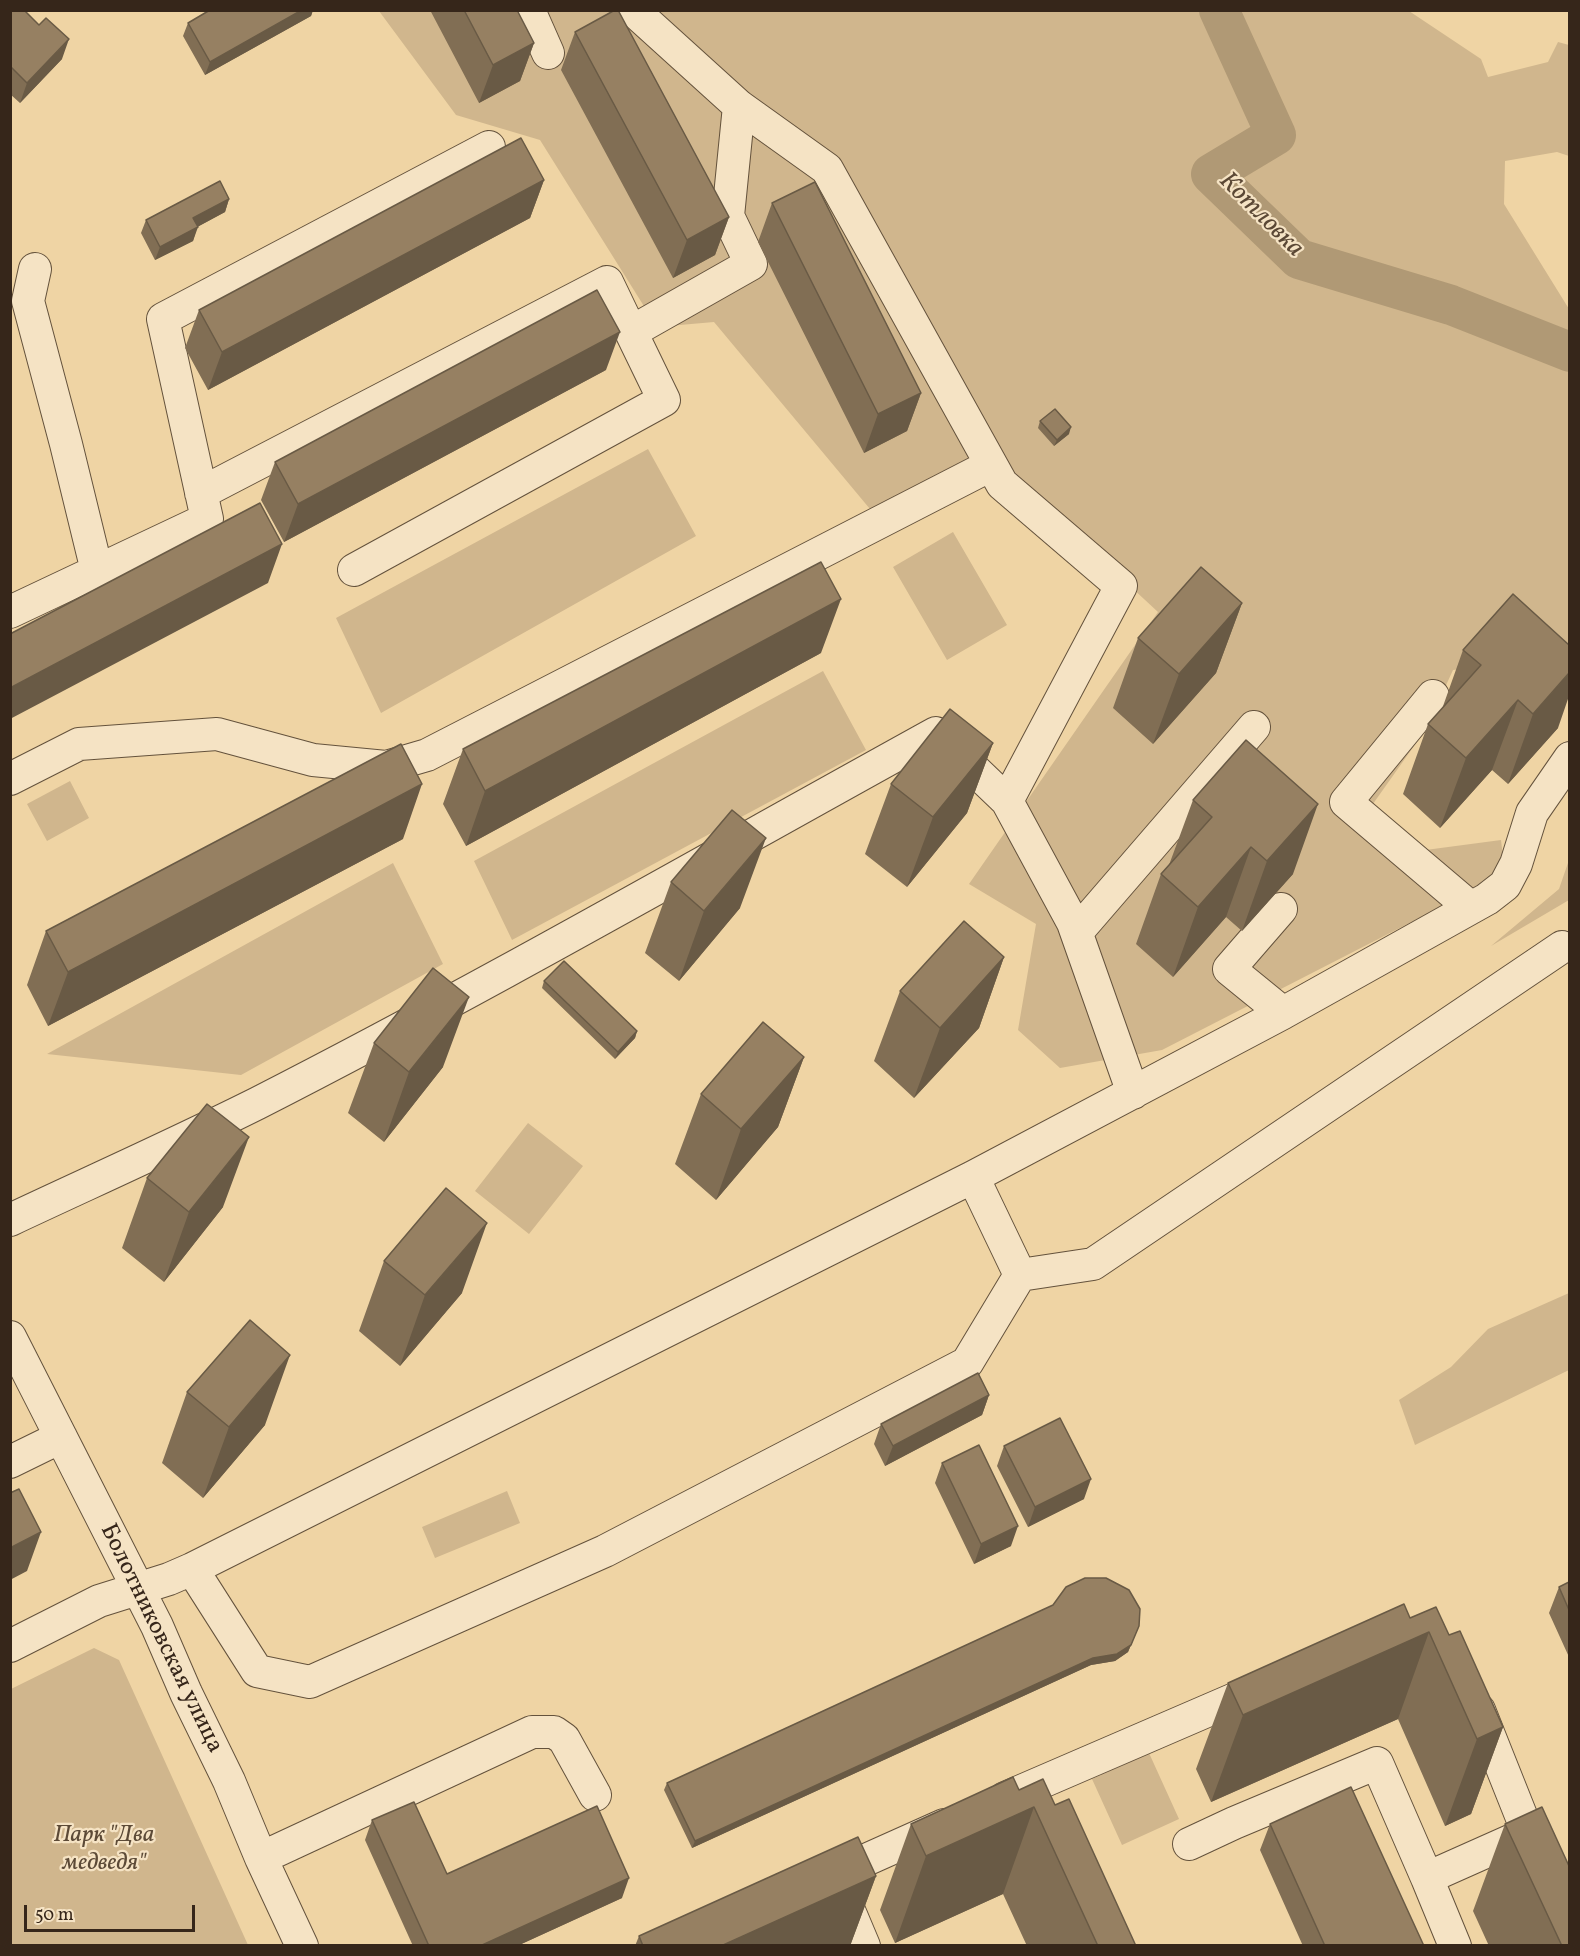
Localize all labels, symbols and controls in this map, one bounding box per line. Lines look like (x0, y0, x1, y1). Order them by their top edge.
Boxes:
water label: Котловка (1211, 167, 1309, 265)
street label: Болотниковская улица (92, 1520, 228, 1758)
park label: Парк "Два медведя" (54, 1823, 154, 1879)
scale bar (27, 1893, 198, 1931)
text: 50 m (35, 1903, 74, 1928)

